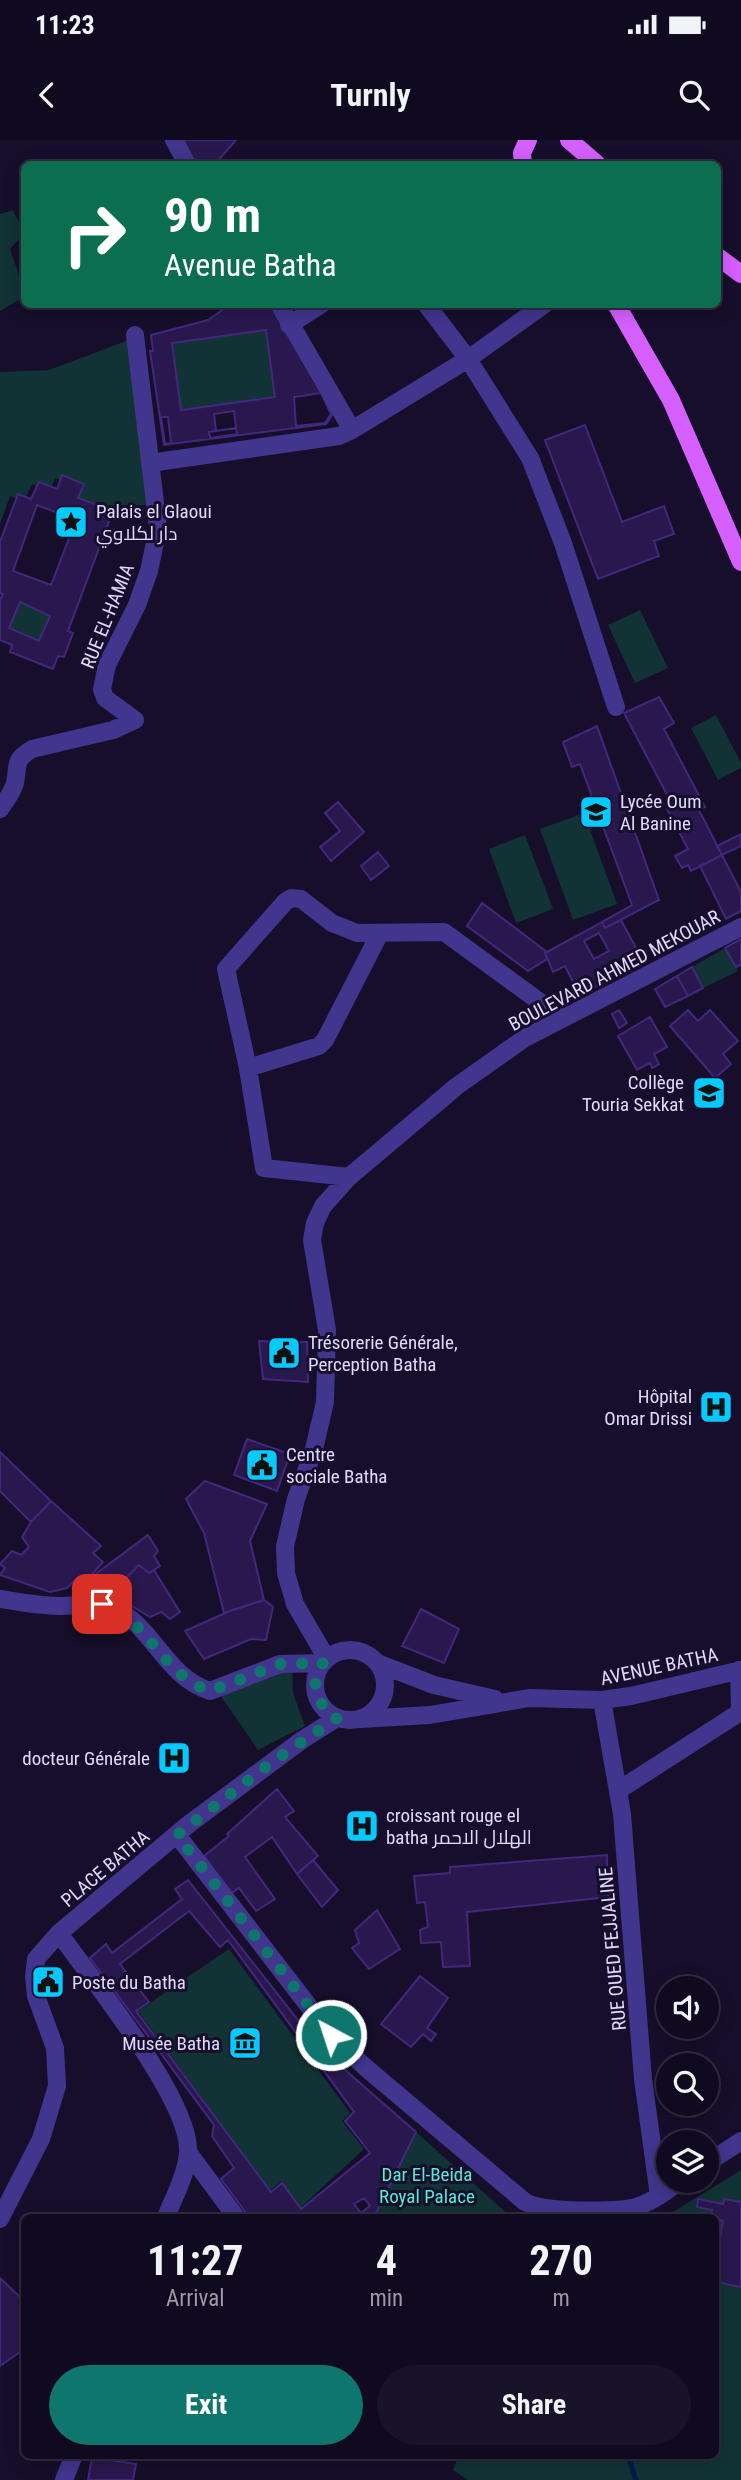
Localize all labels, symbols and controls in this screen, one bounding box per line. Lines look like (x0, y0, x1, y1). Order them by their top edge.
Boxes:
text: 11:23 (35, 10, 95, 40)
icon: back (28, 76, 66, 114)
text: Turnly (330, 76, 411, 114)
icon: search (675, 76, 713, 114)
text: 90 m (164, 187, 261, 244)
icon: right (49, 189, 140, 280)
text: Avenue Batha (164, 246, 337, 284)
place label: Palais el Glaoui دار لكلاوي (96, 500, 212, 548)
place icon: Palais el Glaoui دار لكلاوي (52, 503, 90, 541)
street label: RUE EL-HAMIA (76, 560, 139, 672)
place label: Lycée Oum Al Banine (620, 790, 701, 835)
school or university icon: Lycée Oum Al Banine (577, 793, 615, 831)
street label: BOULEVARD AHMED MEKOUAR (505, 905, 724, 1036)
place label: Collège Touria Sekkat (582, 1071, 684, 1116)
school or university icon: Collège Touria Sekkat (690, 1074, 728, 1112)
place label: Trésorerie Générale, Perception Batha (308, 1331, 458, 1376)
public building icon: Trésorerie Générale, Perception Batha (265, 1334, 303, 1372)
place label: Hôpital Omar Drissi (604, 1385, 692, 1430)
hospital icon: Hôpital Omar Drissi (697, 1388, 735, 1426)
place label: Centre sociale Batha (286, 1443, 387, 1488)
public building icon: Centre sociale Batha (243, 1446, 281, 1484)
pin (72, 1574, 132, 1634)
icon: arrive (83, 1585, 121, 1623)
street label: AVENUE BATHA (598, 1643, 720, 1690)
hospital icon: docteur Générale (155, 1739, 193, 1777)
place label: docteur Générale (22, 1747, 150, 1770)
place label: croissant rouge el batha الهلال الاحمر (386, 1804, 532, 1849)
hospital icon: croissant rouge el batha الهلال الاحمر (343, 1807, 381, 1845)
street label: PLACE BATHA (57, 1825, 154, 1912)
street label: RUE OUED FEJJALINE (594, 1866, 631, 2032)
public building icon: Poste du Batha (29, 1963, 67, 2001)
place label: Poste du Batha (72, 1971, 186, 1994)
map controls (656, 1976, 719, 2193)
button: sound (656, 1976, 719, 2039)
position arrow (294, 1998, 368, 2072)
museum icon: Musée Batha (226, 2024, 264, 2062)
place label: Musée Batha (122, 2032, 220, 2055)
button: search (656, 2053, 719, 2116)
button: layers (656, 2130, 719, 2193)
park label: Dar El-Beida Royal Palace (379, 2163, 475, 2208)
text: 11:27 (147, 2236, 243, 2285)
text: 4 (376, 2236, 397, 2285)
text: 270 (529, 2236, 593, 2285)
text: Arrival (166, 2285, 224, 2312)
text: min (369, 2285, 403, 2312)
text: m (552, 2285, 570, 2312)
button: Exit (49, 2365, 363, 2445)
button: Share (377, 2365, 691, 2445)

